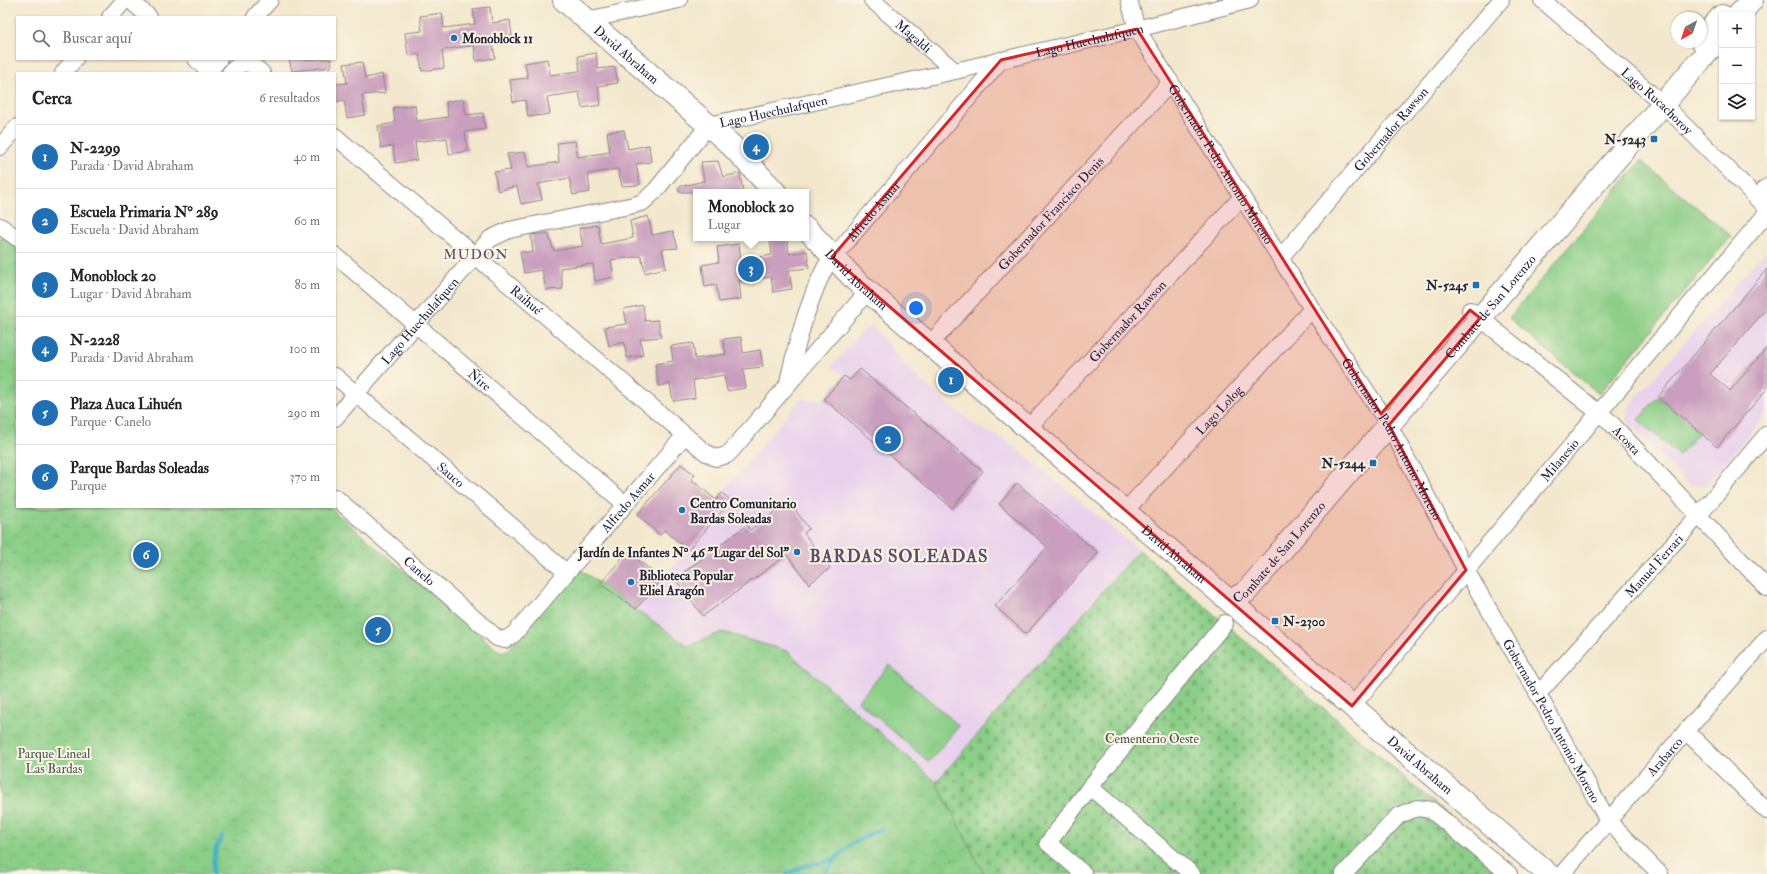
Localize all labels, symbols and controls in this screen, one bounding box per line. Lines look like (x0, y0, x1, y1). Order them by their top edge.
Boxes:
north arrow (1671, 12, 1707, 48)
map controls (1719, 12, 1755, 120)
button: + (1719, 12, 1755, 48)
search box (16, 16, 336, 60)
street label: Magaldi (892, 17, 935, 57)
street label: Lago Huechulafquen (1034, 21, 1145, 61)
street label: David Abraham (590, 23, 662, 88)
icon: search (30, 27, 52, 49)
text: Buscar aquí (62, 29, 131, 48)
place label: Monoblock 11 (461, 31, 533, 47)
marker: Monoblock 11 (449, 33, 459, 43)
button: − (1719, 48, 1755, 84)
street label: Lago Rucachoroy (1617, 64, 1696, 139)
street label: Gobernador Pedro Antonio Moreno (1164, 81, 1276, 247)
street label: Gobernador Rawson (1351, 84, 1432, 175)
button: layers (1719, 84, 1755, 120)
text: Cerca (32, 88, 72, 109)
text: 6 resultados (259, 90, 320, 106)
street label: Lago Huechulafquen (718, 92, 829, 132)
pin: 4 (743, 132, 769, 162)
place label: N-5243 (1604, 132, 1646, 148)
marker: N-5243 (1649, 134, 1659, 144)
text: N-2299 (70, 139, 120, 158)
text: 1 (43, 149, 47, 165)
text: 40 m (294, 149, 320, 165)
street label: Gobernador Francisco Denis (995, 153, 1108, 274)
text: Parada · David Abraham (70, 158, 194, 174)
street label: Alfredo Asmar (843, 178, 904, 246)
popup (693, 189, 809, 241)
text: Monoblock 20 (708, 198, 794, 217)
text: Escuela Primaria N° 289 (70, 203, 218, 222)
text: 2 (42, 213, 48, 229)
text: 60 m (294, 213, 320, 229)
text: Lugar (708, 217, 741, 233)
text: Escuela · David Abraham (70, 222, 199, 238)
district label: MUDON (443, 246, 509, 263)
street label: David Abraham (821, 246, 891, 314)
street label: Combate de San Lorenzo (1442, 252, 1540, 362)
pin: 3 (738, 254, 764, 284)
text: Monoblock 20 (70, 267, 156, 286)
street label: Lago Huechulafquen (378, 274, 463, 368)
text: 3 (43, 277, 48, 293)
text: 80 m (294, 277, 320, 293)
street label: Gobernador Rawson (1086, 277, 1170, 366)
place label: N-5245 (1425, 278, 1468, 294)
marker: N-5245 (1471, 280, 1481, 290)
street label: Raihué (507, 282, 546, 319)
text: Lugar · David Abraham (70, 286, 192, 302)
your location (906, 298, 926, 318)
text: N-2228 (70, 331, 120, 350)
text: 4 (41, 341, 49, 357)
text: 100 m (289, 341, 320, 357)
text: Parada · David Abraham (70, 350, 194, 366)
street label: Gobernador Pedro Antonio Moreno (1338, 355, 1445, 523)
street label: Ñire (464, 365, 495, 395)
pin: 1 (938, 365, 964, 395)
street label: Lago Lolog (1193, 382, 1247, 439)
text: Plaza Auca Lihuén (70, 395, 182, 414)
text: 5 (42, 405, 48, 421)
text: 290 m (287, 405, 320, 421)
text: Parque · Canelo (70, 414, 151, 430)
street label: Acosta (1608, 422, 1644, 459)
pin: 2 (875, 424, 901, 454)
street label: Milanesio (1538, 436, 1583, 485)
place label: N-5244 (1321, 456, 1366, 472)
marker: N-5244 (1368, 458, 1378, 468)
text: Parque Bardas Soleadas (70, 459, 209, 478)
street label: Sauco (433, 459, 467, 491)
text: 6 (42, 469, 48, 485)
text: 370 m (290, 469, 320, 485)
street label: Alfredo Asmar (597, 469, 659, 537)
text: Parque (70, 478, 106, 494)
place label: Centro Comunitario Bardas Soleadas (690, 496, 797, 527)
street label: Combate de San Lorenzo (1230, 498, 1329, 607)
marker: Centro Comunitario Bardas Soleadas (677, 505, 687, 515)
street label: David Abraham (1138, 522, 1210, 587)
street label: Manuel Ferrari (1622, 531, 1687, 601)
pin: 6 (133, 540, 159, 570)
place label: Jardín de Infantes N° 46 "Lugar del Sol" (577, 545, 789, 562)
district label: BARDAS SOLEADAS (810, 546, 988, 567)
marker: Jardín de Infantes N° 46 "Lugar del Sol" (792, 547, 802, 557)
street label: Canelo (400, 553, 438, 589)
place label: Biblioteca Popular Eliel Aragón (639, 568, 735, 600)
marker: Biblioteca Popular Eliel Aragón (626, 577, 636, 587)
place label: N-2300 (1282, 614, 1325, 630)
pin: 5 (365, 615, 391, 645)
marker: N-2300 (1270, 616, 1280, 626)
street label: Gobernador Pedro Antonio Moreno (1499, 636, 1603, 806)
park label: Cementerio Oeste (1105, 731, 1200, 747)
street label: David Abraham (1384, 733, 1456, 798)
street label: Arabarco (1643, 734, 1686, 780)
park label: Parque Lineal Las Bardas (18, 746, 91, 777)

